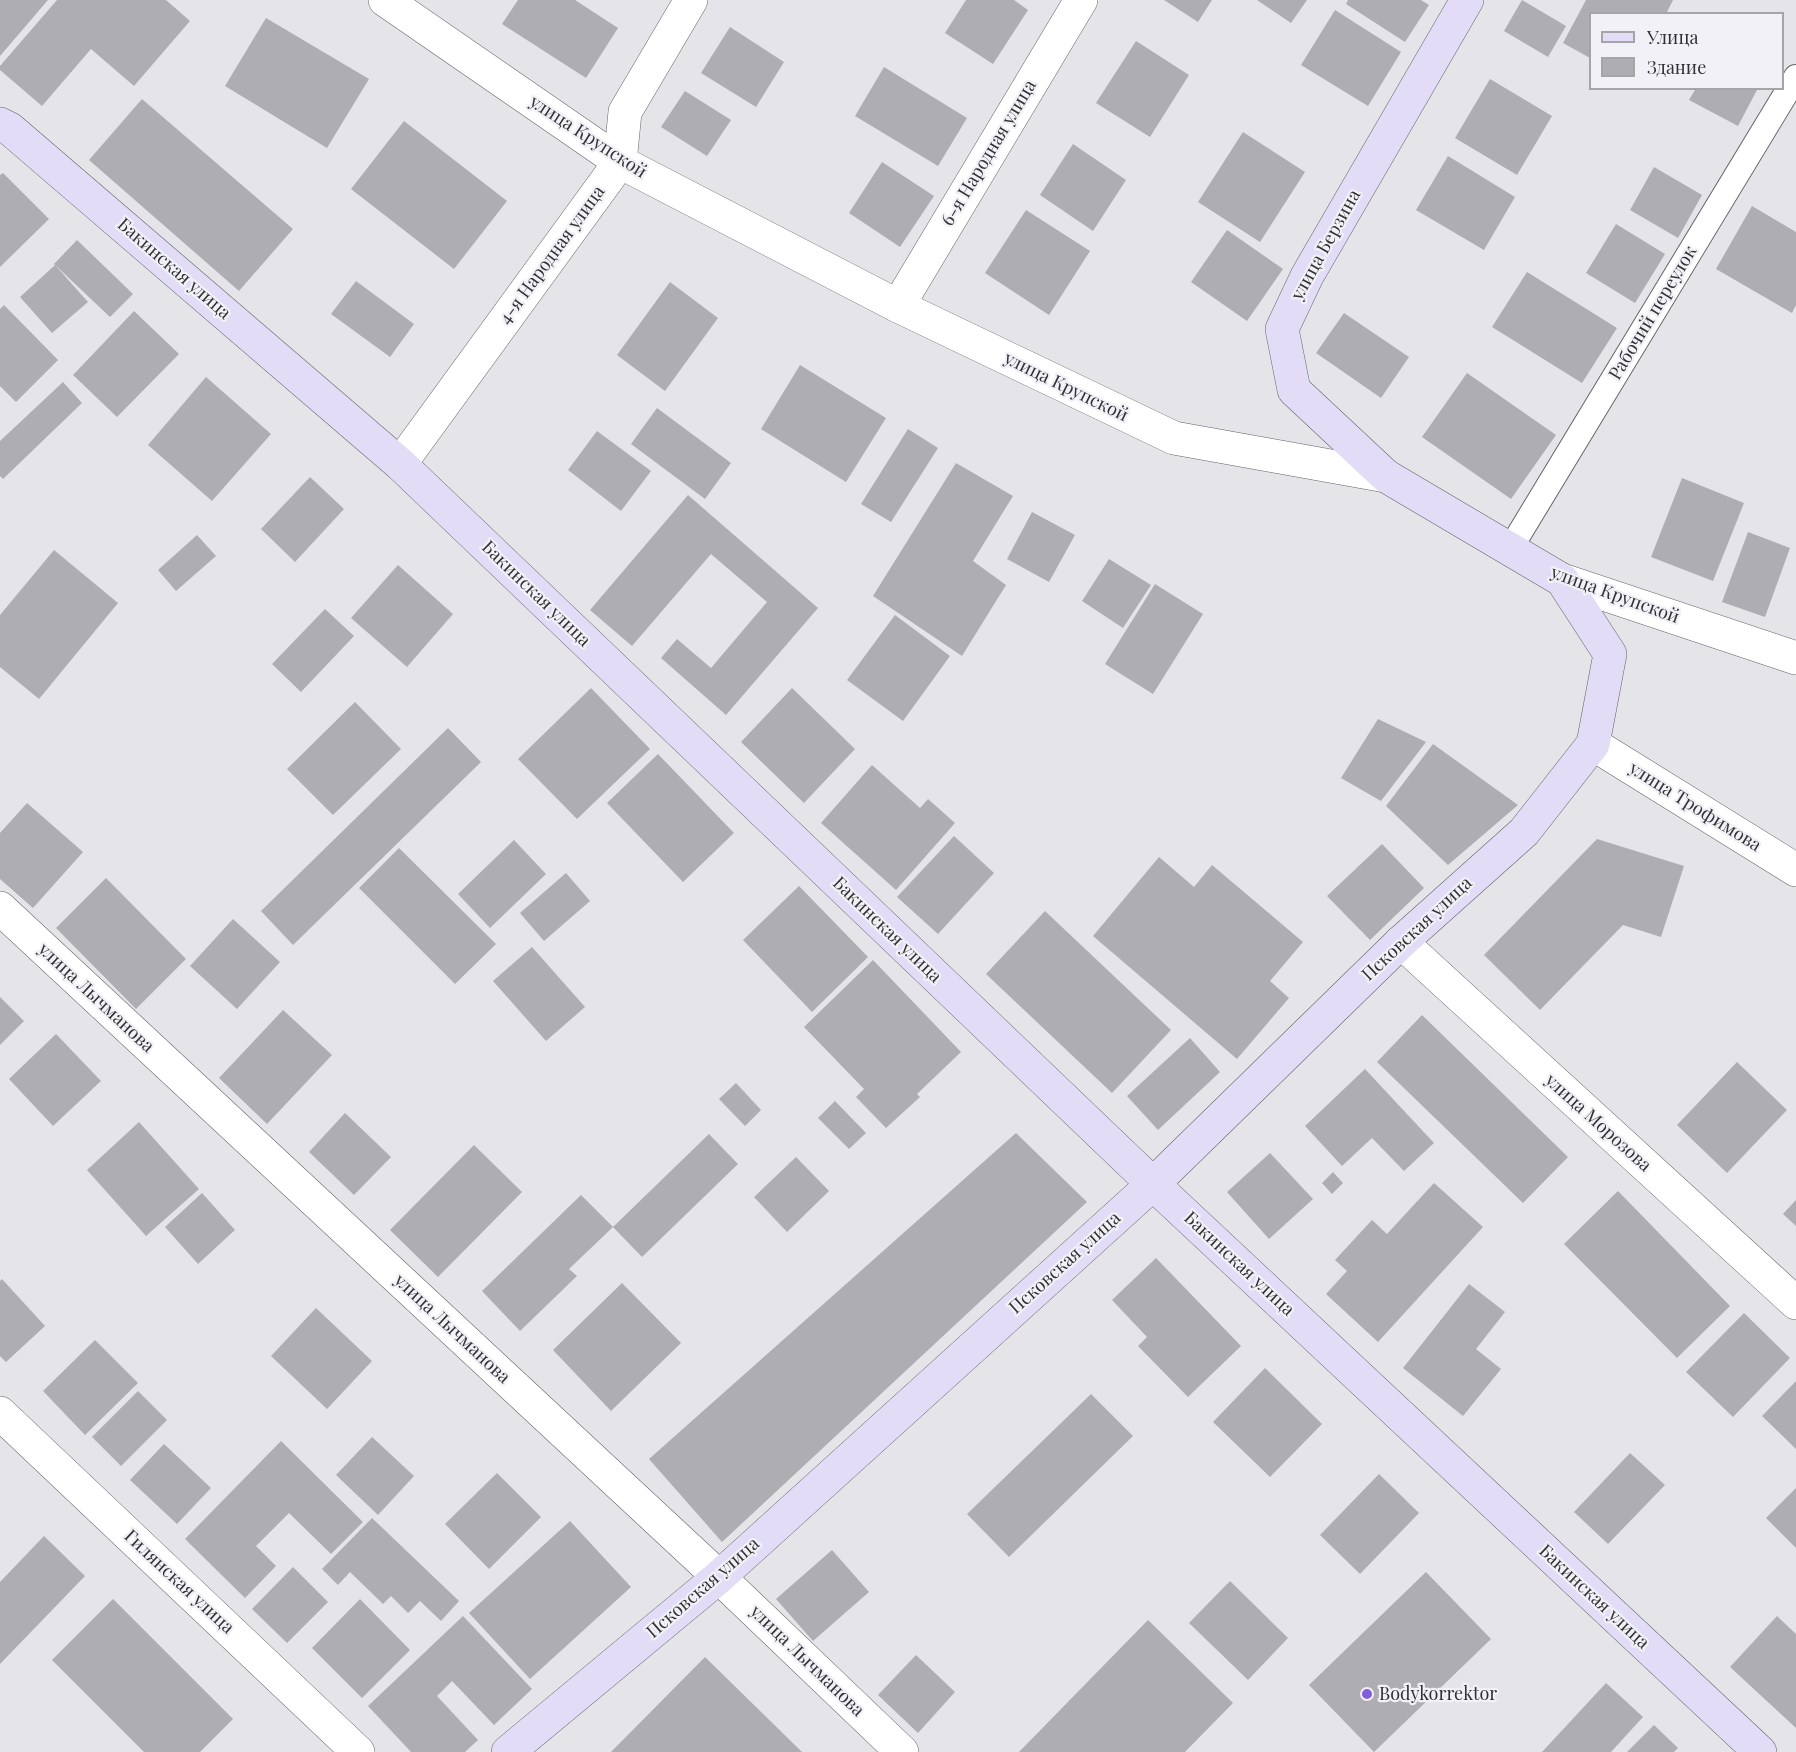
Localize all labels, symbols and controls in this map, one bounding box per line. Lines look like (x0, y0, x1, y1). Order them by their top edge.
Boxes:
legend (1589, 12, 1784, 90)
text: Улица (1647, 25, 1698, 49)
text: Здание (1647, 55, 1706, 79)
street label: 6-я Народная улица (937, 76, 1041, 230)
street label: улица Крупской (525, 91, 651, 183)
street label: 4-я Народная улица (495, 182, 609, 328)
street label: улица Берзина (1287, 186, 1365, 304)
street label: Бакинская улица (113, 214, 235, 324)
street label: Рабочий переулок (1604, 242, 1702, 384)
street label: улица Крупской (1000, 348, 1132, 426)
street label: Бакинская улица (477, 537, 595, 651)
street label: улица Крупской (1548, 562, 1682, 628)
street label: улица Трофимова (1625, 758, 1765, 856)
street label: Бакинская улица (828, 873, 946, 987)
street label: Псковская улица (1358, 873, 1476, 985)
street label: улица Лычманова (34, 939, 158, 1057)
street label: улица Морозова (1540, 1070, 1656, 1176)
street label: Псковская улица (1005, 1207, 1125, 1319)
street label: Бакинская улица (1179, 1207, 1299, 1321)
street label: улица Лычманова (390, 1270, 514, 1388)
street label: Гилянская улица (120, 1526, 238, 1638)
street label: Псковская улица (642, 1533, 764, 1643)
street label: Бакинская улица (1534, 1540, 1654, 1654)
street label: улица Лычманова (745, 1601, 869, 1721)
place label: Bodykorrektor (1379, 1683, 1497, 1705)
marker: Bodykorrektor (1360, 1687, 1374, 1701)

